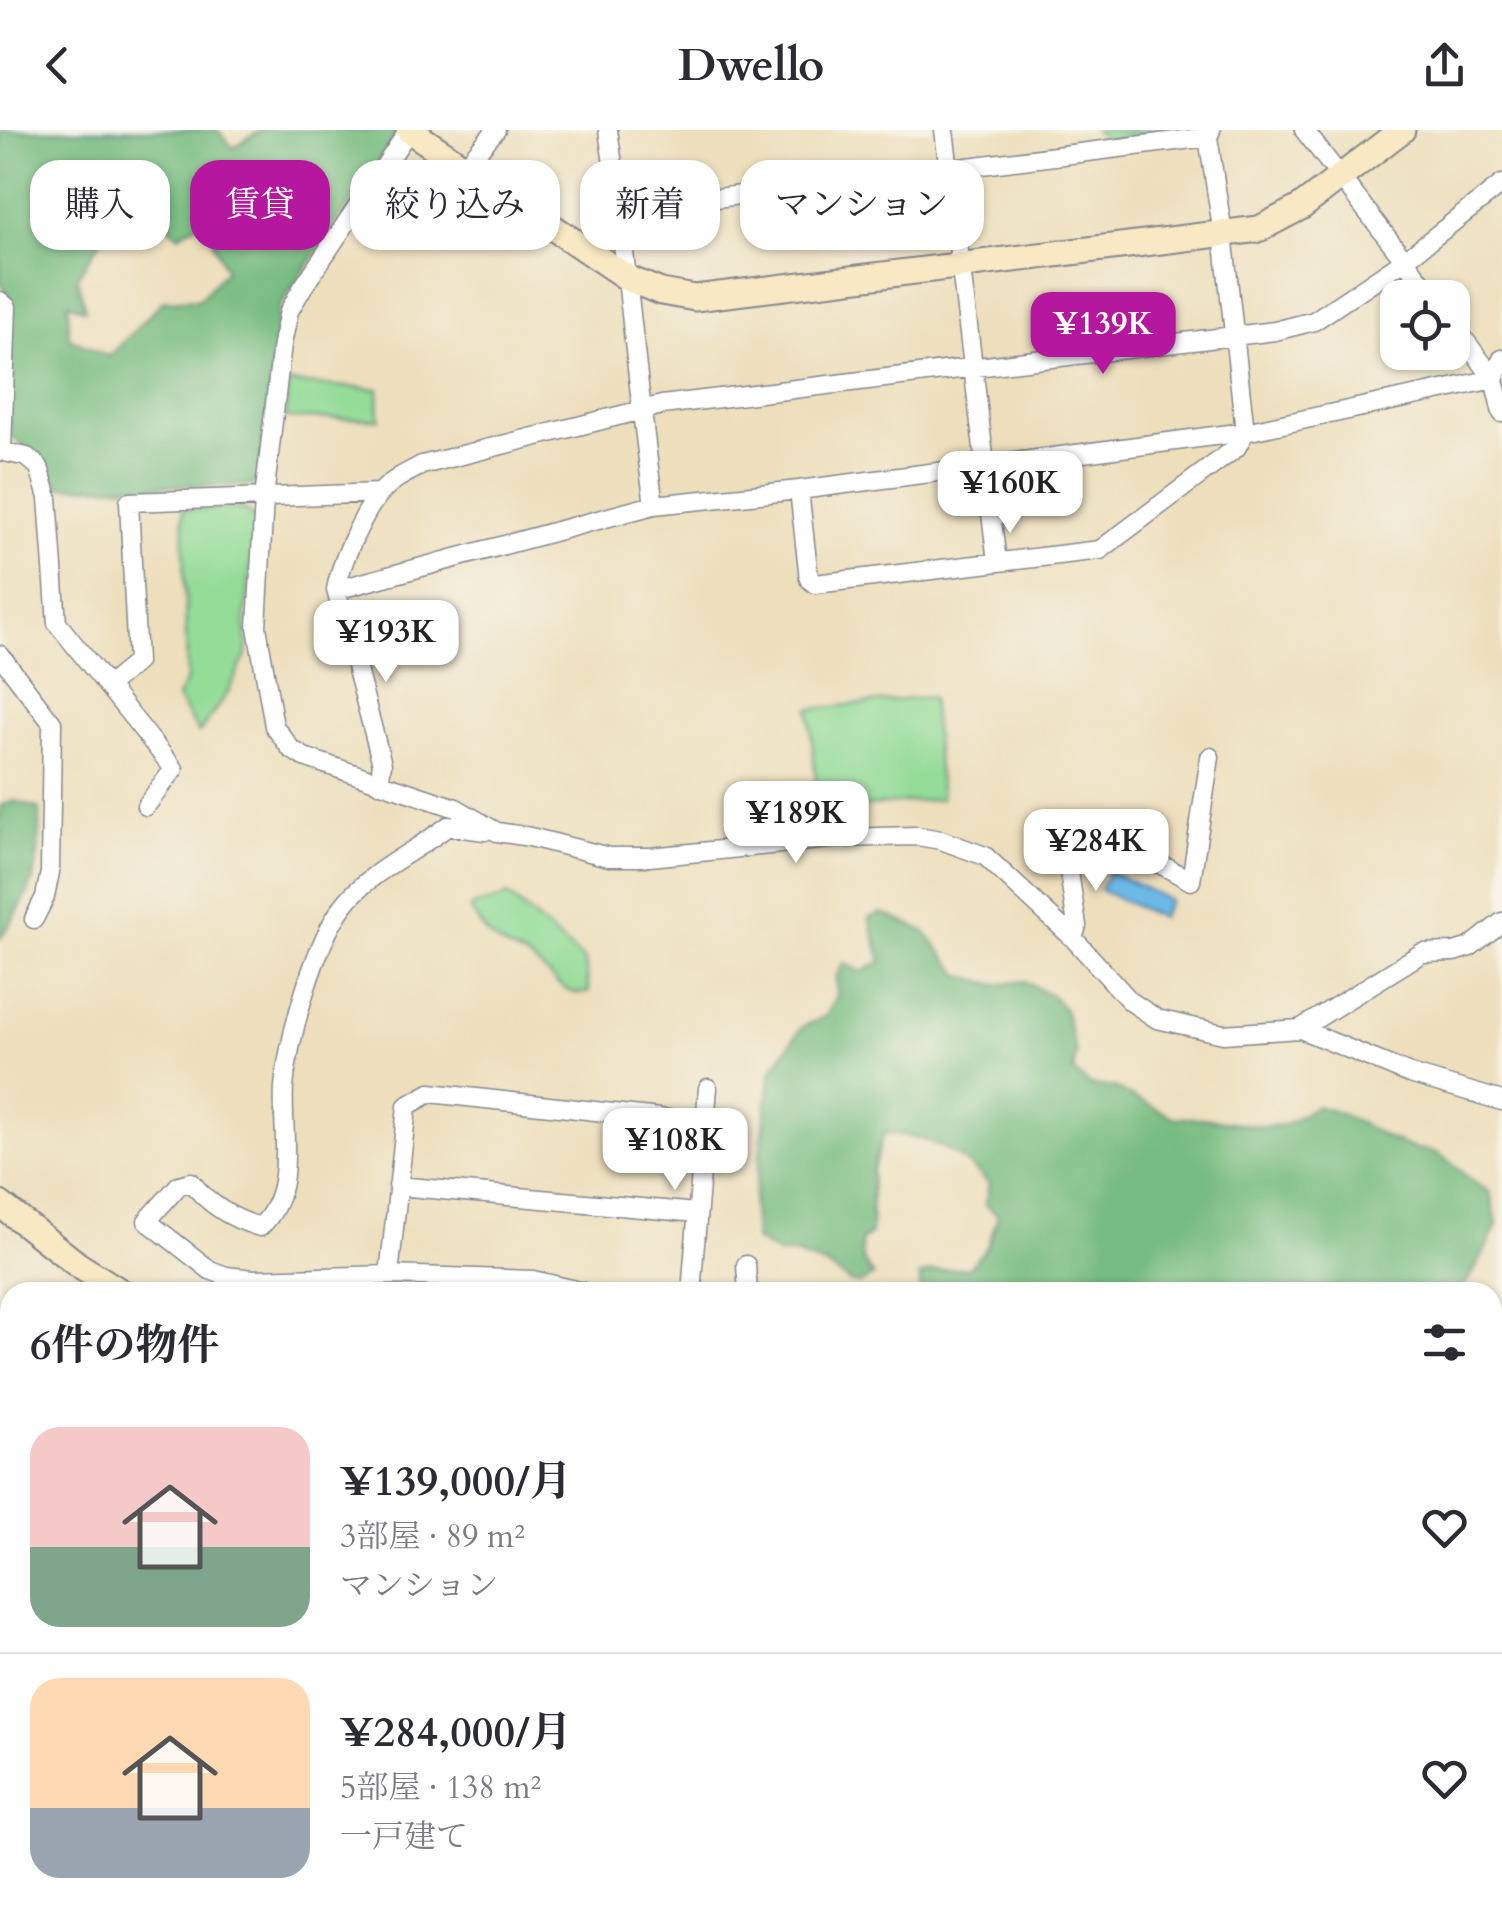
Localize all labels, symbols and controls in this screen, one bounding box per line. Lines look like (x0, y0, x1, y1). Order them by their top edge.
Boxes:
text: Dwello (678, 35, 824, 96)
icon: back (30, 38, 85, 93)
icon: share (1417, 38, 1472, 93)
chip: 購入 (30, 160, 170, 250)
chip: 賃貸 (190, 160, 330, 250)
chip: 絞り込み (350, 160, 560, 250)
chip: 新着 (580, 160, 720, 250)
chip: マンション (740, 160, 984, 250)
map controls (1380, 280, 1470, 370)
button: locate (1380, 280, 1470, 370)
pin: ¥139K (1033, 292, 1173, 377)
text: ¥139K (1053, 302, 1153, 346)
pin: ¥160K (940, 451, 1080, 536)
text: ¥160K (960, 461, 1060, 505)
pin: ¥193K (316, 600, 456, 685)
text: ¥193K (336, 610, 436, 654)
pin: ¥189K (726, 781, 866, 866)
text: ¥189K (746, 791, 846, 835)
pin: ¥284K (1026, 809, 1166, 894)
text: ¥284K (1046, 819, 1146, 863)
pin: ¥108K (605, 1108, 745, 1193)
text: ¥108K (625, 1118, 725, 1162)
icon: filters (1417, 1315, 1472, 1370)
text: 6件の物件 (30, 1317, 220, 1374)
text: ¥139,000/月 (340, 1453, 572, 1510)
icon: home (110, 1467, 230, 1587)
icon: heart (1417, 1500, 1472, 1555)
text: 3部屋 · 89 m² (340, 1515, 525, 1559)
text: マンション (340, 1564, 499, 1608)
text: ¥284,000/月 (340, 1704, 572, 1761)
icon: home (110, 1718, 230, 1838)
icon: heart (1417, 1751, 1472, 1806)
text: 5部屋 · 138 m² (340, 1766, 541, 1810)
text: 一戸建て (340, 1815, 468, 1859)

